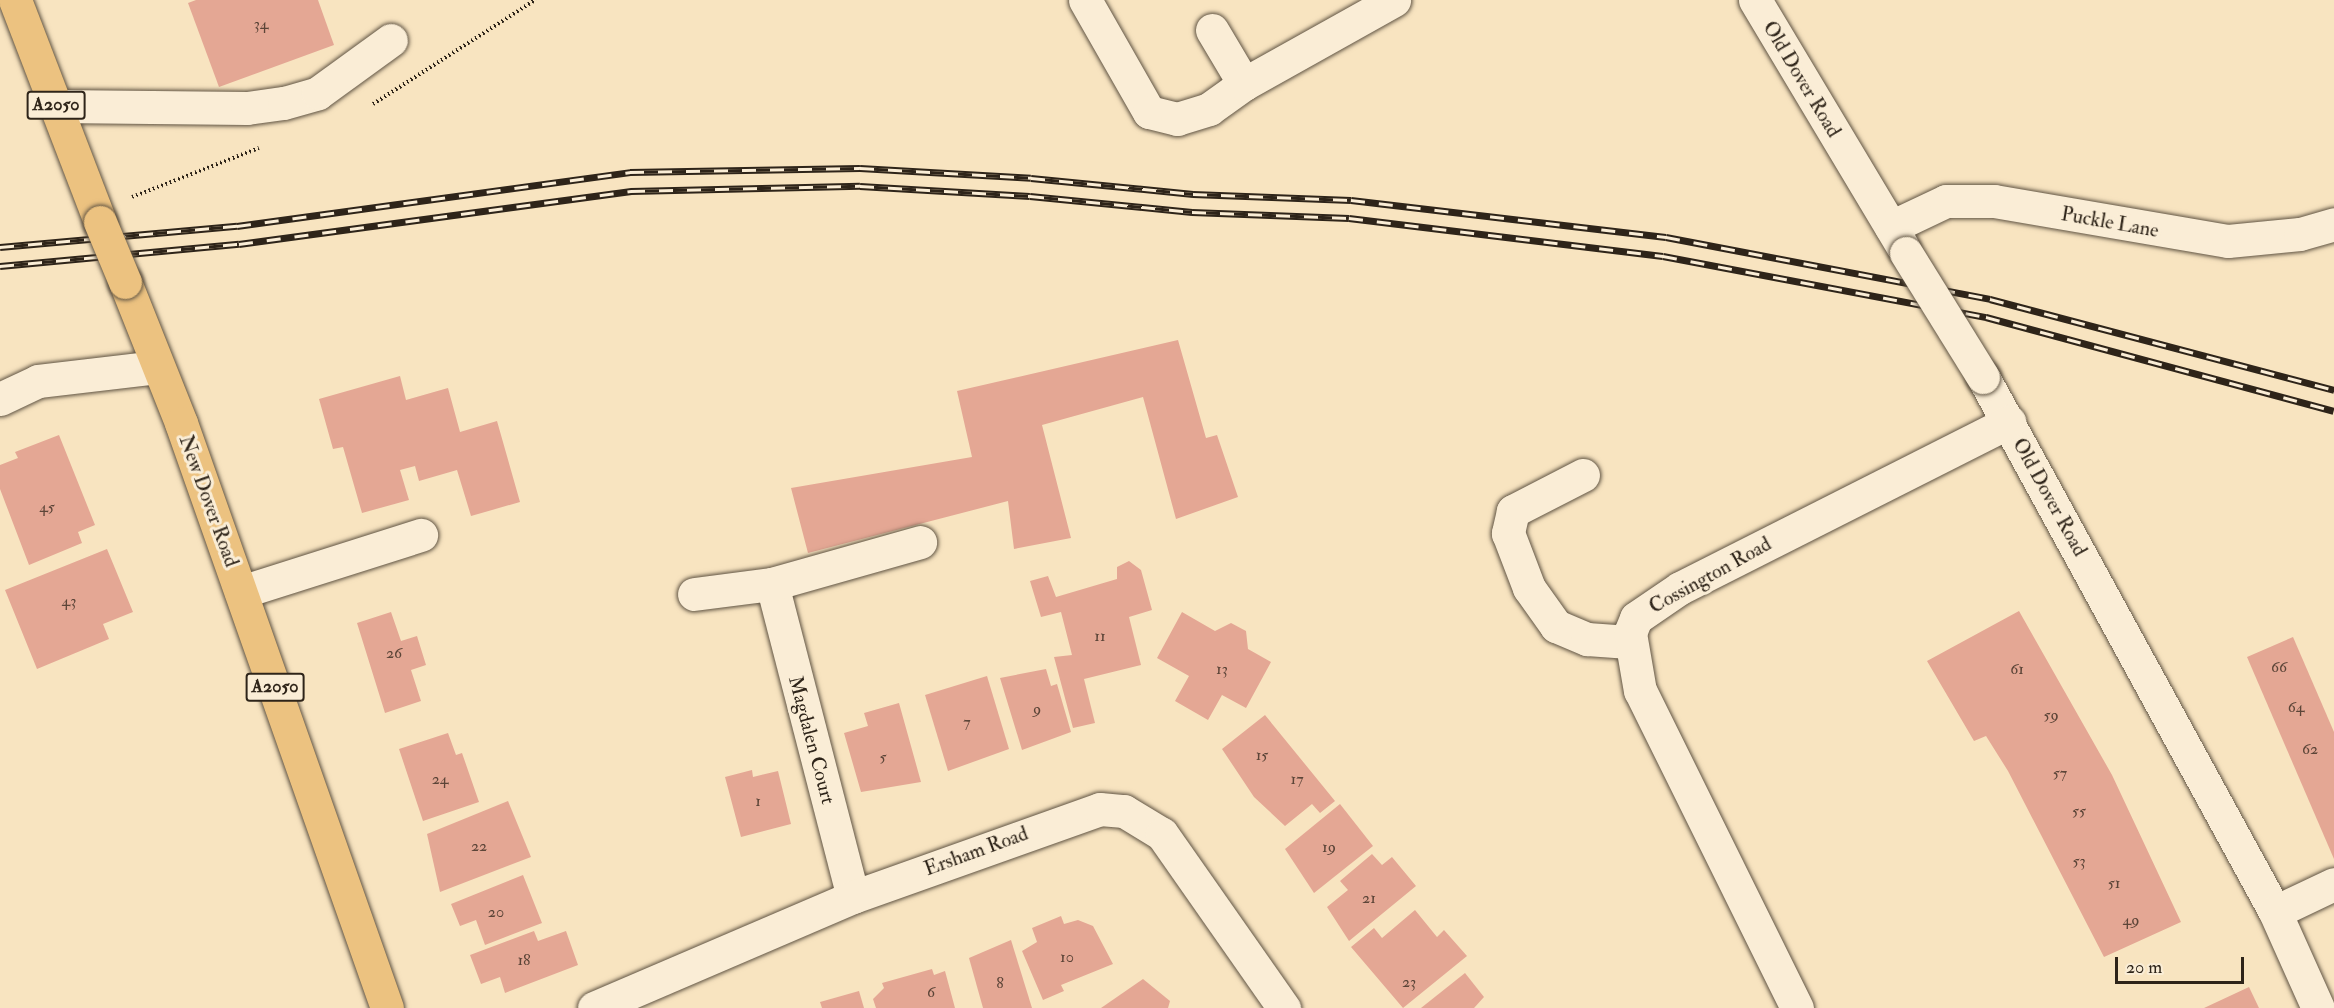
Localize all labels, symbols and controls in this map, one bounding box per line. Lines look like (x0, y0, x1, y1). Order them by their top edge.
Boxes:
house number: 34 (254, 14, 268, 34)
street label: Old Dover Road (1758, 17, 1846, 141)
road number: A2050 (26, 90, 86, 120)
street label: Puckle Lane (2059, 202, 2161, 242)
street label: New Dover Road (174, 432, 244, 570)
street label: Old Dover Road (2008, 434, 2092, 560)
house number: 45 (39, 497, 55, 517)
street label: Cossington Road (1645, 532, 1775, 618)
house number: 43 (62, 591, 76, 611)
house number: 11 (1094, 626, 1106, 646)
house number: 26 (386, 643, 402, 663)
house number: 66 (2271, 657, 2287, 677)
house number: 13 (1216, 659, 1228, 679)
house number: 61 (2010, 659, 2024, 679)
road number: A2050 (245, 672, 305, 702)
street label: Magdalen Court (783, 673, 841, 807)
house number: 64 (2288, 697, 2304, 717)
house number: 9 (1033, 699, 1041, 719)
house number: 59 (2043, 705, 2059, 725)
house number: 7 (963, 712, 971, 732)
house number: 62 (2302, 739, 2318, 759)
house number: 15 (1256, 745, 1268, 765)
house number: 5 (879, 747, 887, 767)
house number: 57 (2053, 763, 2067, 783)
house number: 24 (432, 769, 448, 789)
house number: 17 (1290, 769, 1304, 789)
house number: 1 (755, 791, 761, 811)
house number: 55 (2072, 801, 2086, 821)
street label: Ersham Road (921, 821, 1031, 881)
house number: 22 (471, 836, 487, 856)
house number: 19 (1322, 837, 1336, 857)
house number: 53 (2072, 851, 2086, 871)
house number: 51 (2108, 873, 2120, 893)
house number: 21 (1362, 888, 1376, 908)
house number: 20 (488, 902, 504, 922)
house number: 49 (2123, 910, 2139, 930)
scale bar (2118, 945, 2247, 983)
house number: 10 (1060, 947, 1074, 967)
house number: 18 (517, 950, 531, 970)
text: 20 m (2126, 956, 2162, 979)
house number: 23 (1402, 972, 1416, 992)
house number: 8 (996, 973, 1004, 993)
house number: 6 (927, 982, 935, 1002)

